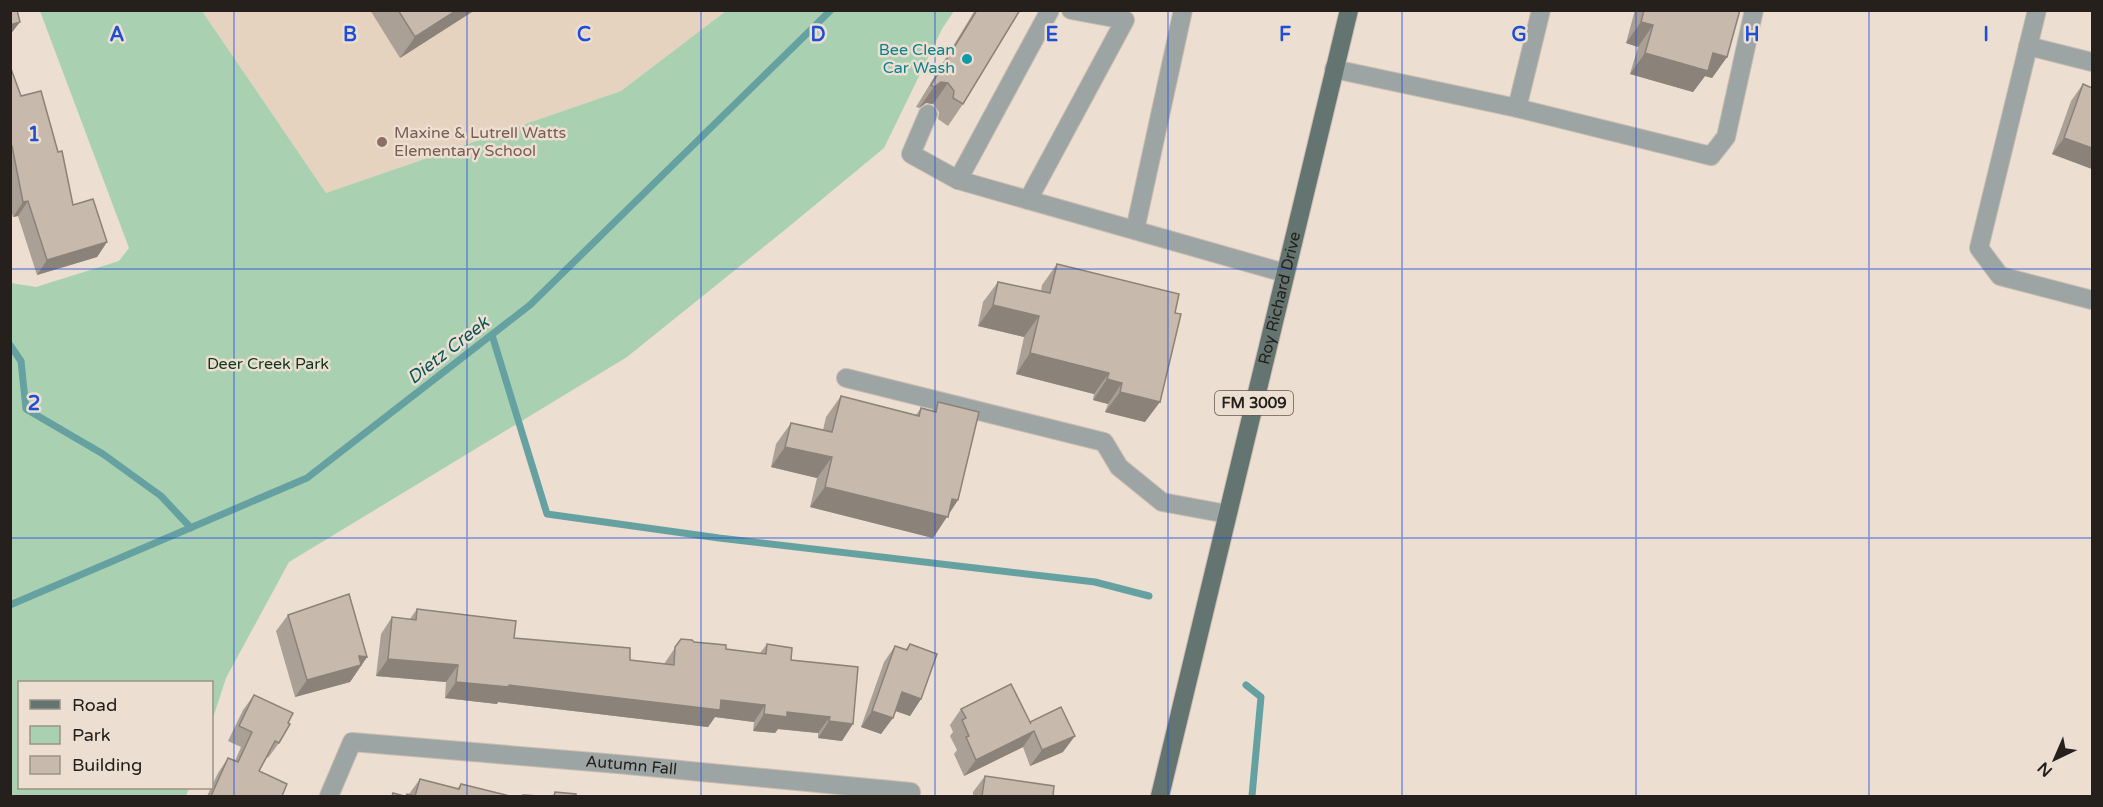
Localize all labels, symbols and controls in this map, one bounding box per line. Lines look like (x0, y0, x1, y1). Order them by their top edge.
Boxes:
text: A (110, 23, 125, 47)
text: B (343, 23, 357, 47)
text: C (577, 23, 591, 47)
text: D (810, 23, 826, 47)
text: E (1046, 23, 1059, 47)
text: F (1279, 23, 1291, 47)
text: G (1511, 23, 1527, 47)
text: H (1744, 23, 1760, 47)
text: I (1983, 23, 1989, 47)
place label: Bee Clean Car Wash (879, 40, 955, 78)
marker: Bee Clean Car Wash (960, 52, 974, 66)
text: 1 (28, 123, 40, 147)
place label: Maxine & Lutrell Watts Elementary School (394, 123, 566, 161)
marker: Maxine & Lutrell Watts Elementary School (375, 135, 389, 149)
street label: Roy Richard Drive (1254, 230, 1305, 367)
water label: Dietz Creek (403, 311, 494, 389)
park label: Deer Creek Park (207, 354, 329, 374)
road number: FM 3009 (1215, 391, 1293, 415)
text: 2 (28, 392, 40, 416)
legend (18, 681, 213, 789)
text: Road (72, 694, 117, 716)
text: Park (72, 724, 111, 746)
north arrow (2025, 729, 2085, 789)
street label: Autumn Fall (585, 751, 678, 780)
text: Building (72, 754, 142, 776)
text: N (2034, 757, 2057, 781)

